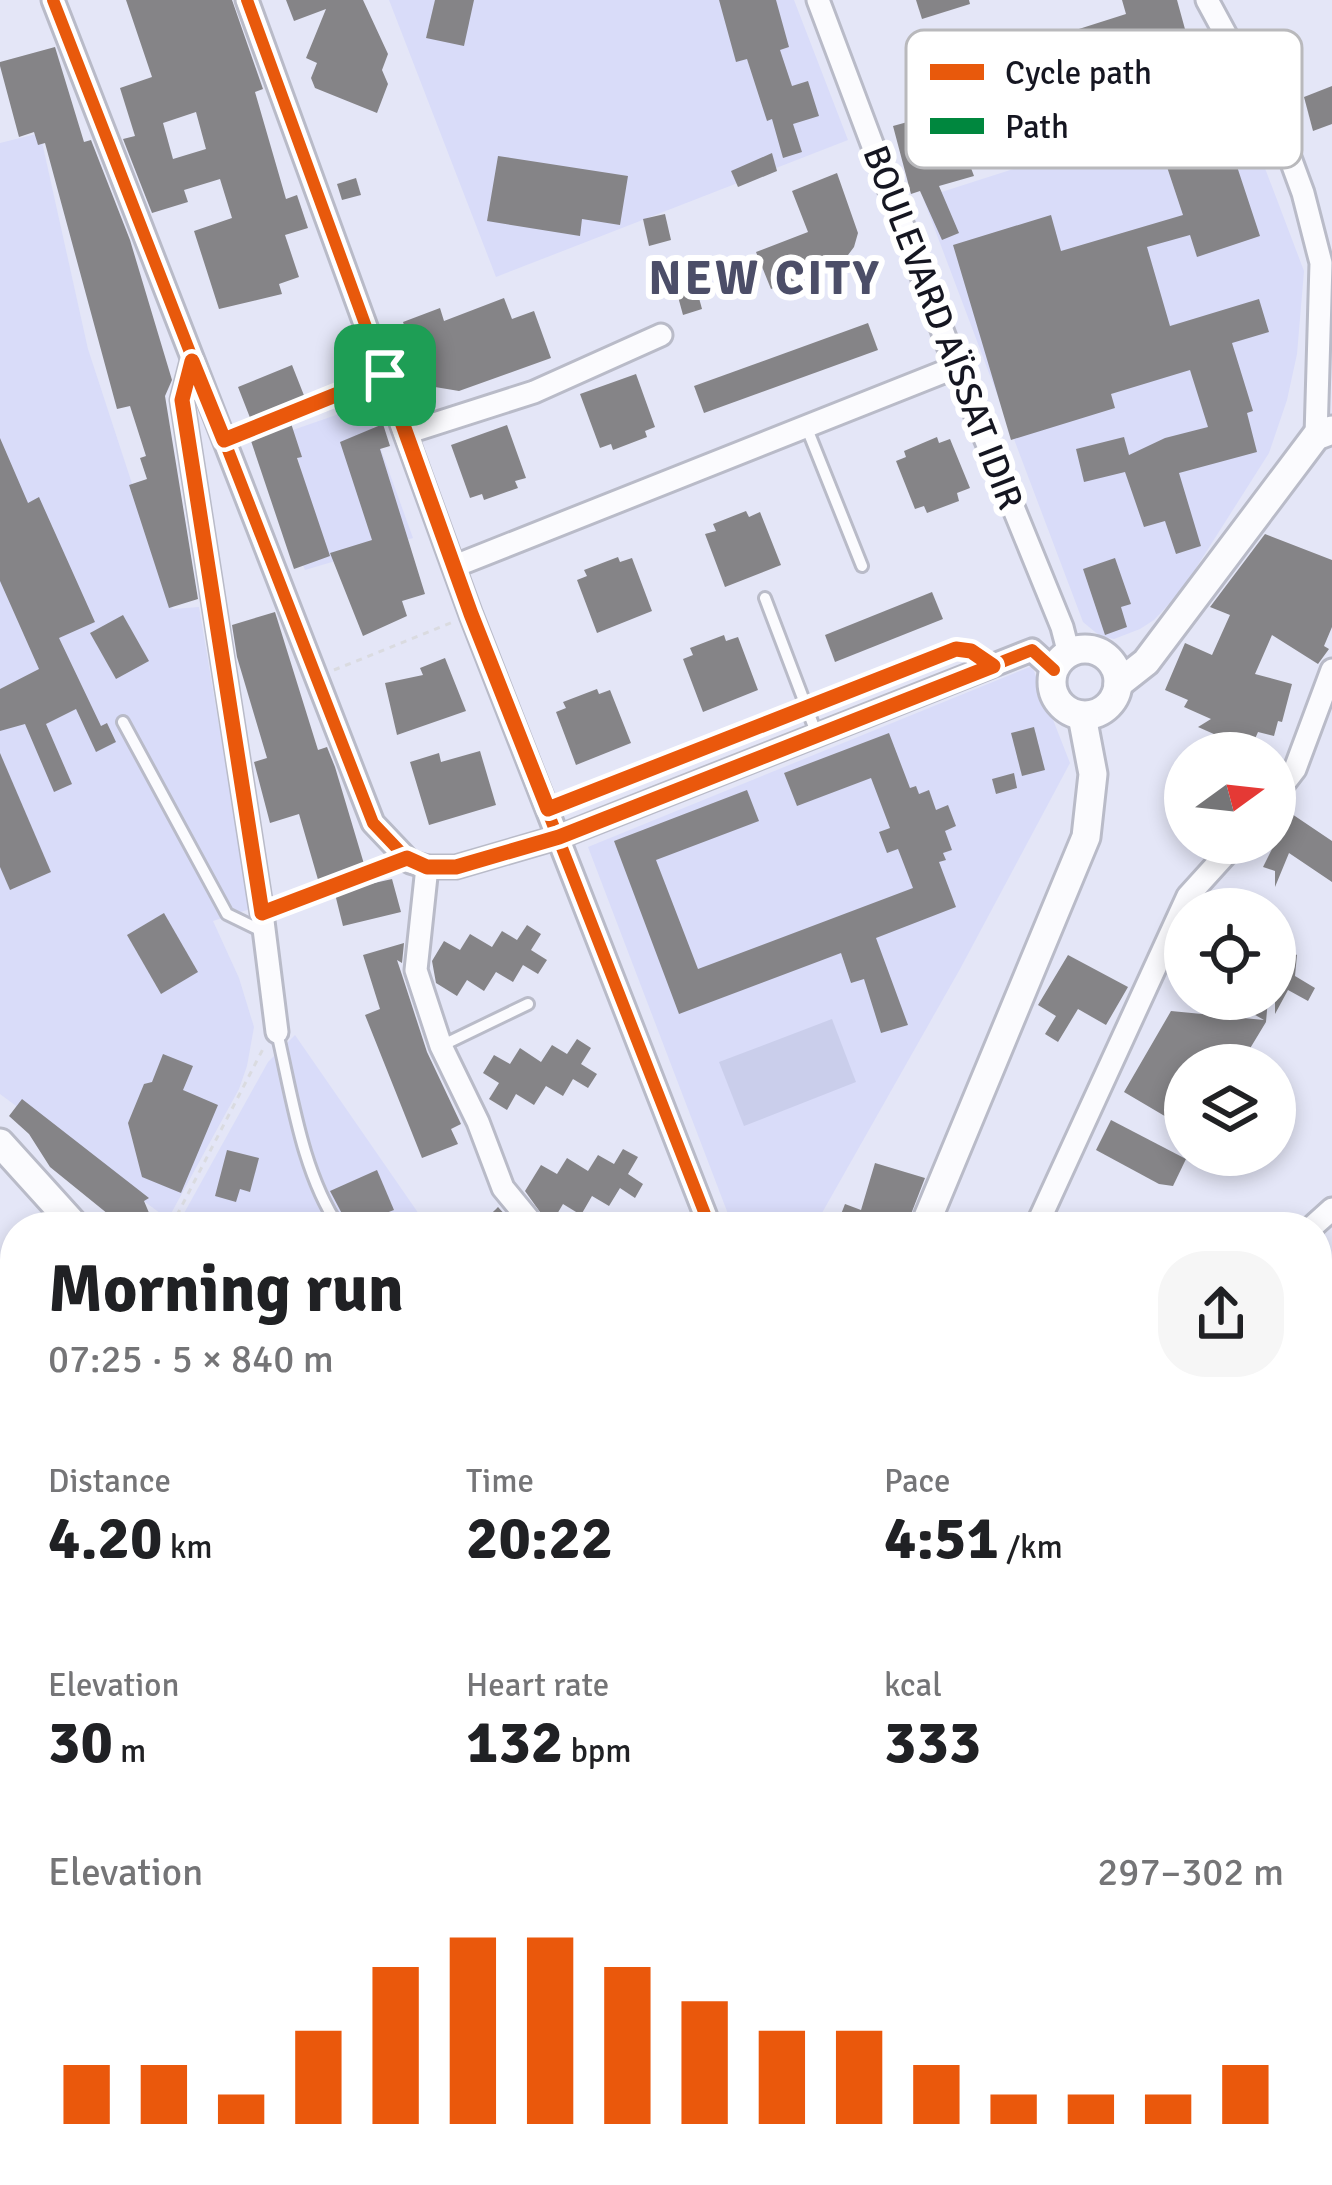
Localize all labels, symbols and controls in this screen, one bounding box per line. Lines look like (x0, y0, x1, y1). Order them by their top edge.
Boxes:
legend (906, 30, 1302, 168)
text: Cycle path (1005, 53, 1152, 94)
text: Path (1005, 107, 1069, 148)
street label: BOULEVARD AÏSSAT IDIR (852, 139, 1033, 516)
district label: NEW CITY (648, 249, 882, 308)
pin (334, 324, 436, 426)
icon: arrive (352, 342, 418, 408)
north arrow (1164, 732, 1296, 864)
map controls (1164, 732, 1296, 1176)
button: locate (1164, 888, 1296, 1020)
button: layers (1164, 1044, 1296, 1176)
text: Morning run (48, 1249, 404, 1330)
button: share (1158, 1251, 1284, 1377)
text: 07:25 · 5 × 840 m (48, 1335, 334, 1383)
text: Distance (48, 1461, 171, 1502)
text: Time (466, 1461, 534, 1502)
text: Pace (884, 1461, 950, 1502)
text: 4.20 (48, 1502, 162, 1576)
text: 20:22 (466, 1502, 613, 1576)
text: 4:51 (884, 1502, 999, 1576)
text: km (162, 1527, 213, 1568)
text: /km (999, 1527, 1063, 1568)
text: Elevation (48, 1665, 179, 1706)
text: Heart rate (466, 1665, 609, 1706)
text: kcal (884, 1665, 942, 1706)
text: 30 (48, 1706, 113, 1780)
text: 132 (466, 1706, 563, 1780)
text: 333 (884, 1706, 981, 1780)
text: m (113, 1731, 146, 1772)
text: bpm (563, 1731, 632, 1772)
text: Elevation (48, 1848, 203, 1896)
text: 297–302 m (1097, 1848, 1284, 1896)

